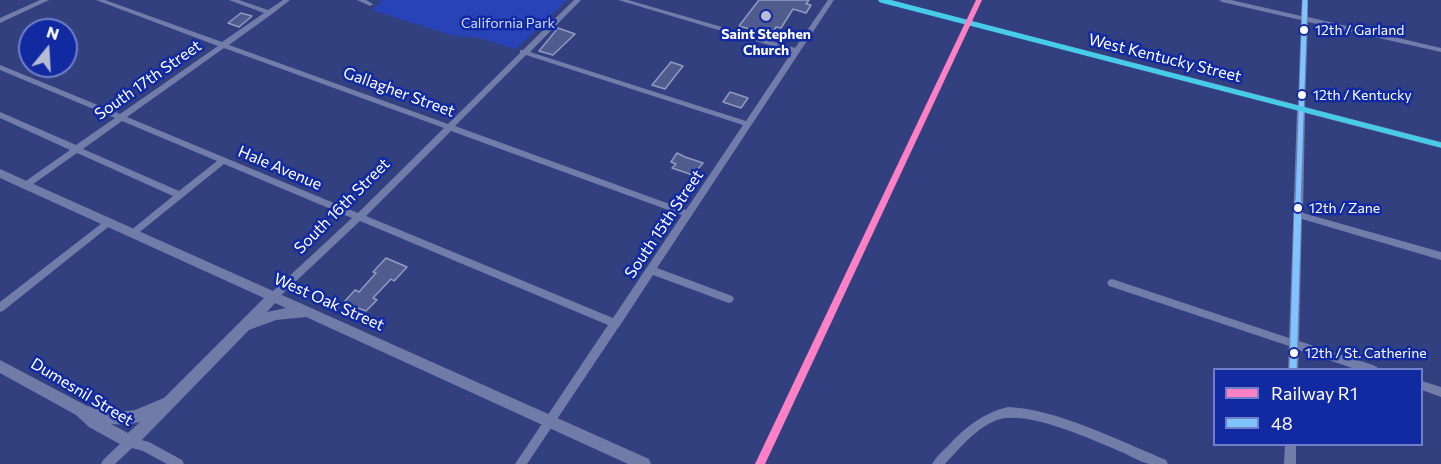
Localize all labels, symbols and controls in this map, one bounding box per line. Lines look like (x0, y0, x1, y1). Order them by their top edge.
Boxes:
marker: Saint Stephen Church (759, 9, 773, 23)
park label: California Park (461, 15, 555, 31)
north arrow (18, 18, 78, 78)
text: N (44, 21, 62, 43)
place label: 12th / Garland (1315, 22, 1404, 38)
marker: 12th / Garland (1298, 24, 1310, 36)
place label: Saint Stephen Church (721, 26, 811, 58)
street label: West Kentucky Street (1087, 30, 1243, 86)
street label: South 17th Street (91, 36, 205, 124)
street label: Gallagher Street (340, 63, 458, 121)
place label: 12th / Kentucky (1313, 87, 1412, 103)
marker: 12th / Kentucky (1296, 89, 1308, 101)
street label: Hale Avenue (235, 142, 325, 194)
street label: South 16th Street (290, 154, 394, 258)
street label: South 15th Street (621, 166, 707, 282)
place label: 12th / Zane (1309, 200, 1380, 216)
marker: 12th / Zane (1292, 202, 1304, 214)
street label: West Oak Street (271, 269, 387, 335)
place label: 12th / St. Catherine (1305, 345, 1427, 361)
marker: 12th / St. Catherine (1288, 347, 1300, 359)
street label: Dumesnil Street (27, 354, 137, 430)
legend (1213, 368, 1423, 446)
text: Railway R1 (1271, 382, 1358, 404)
text: 48 (1271, 412, 1293, 434)

